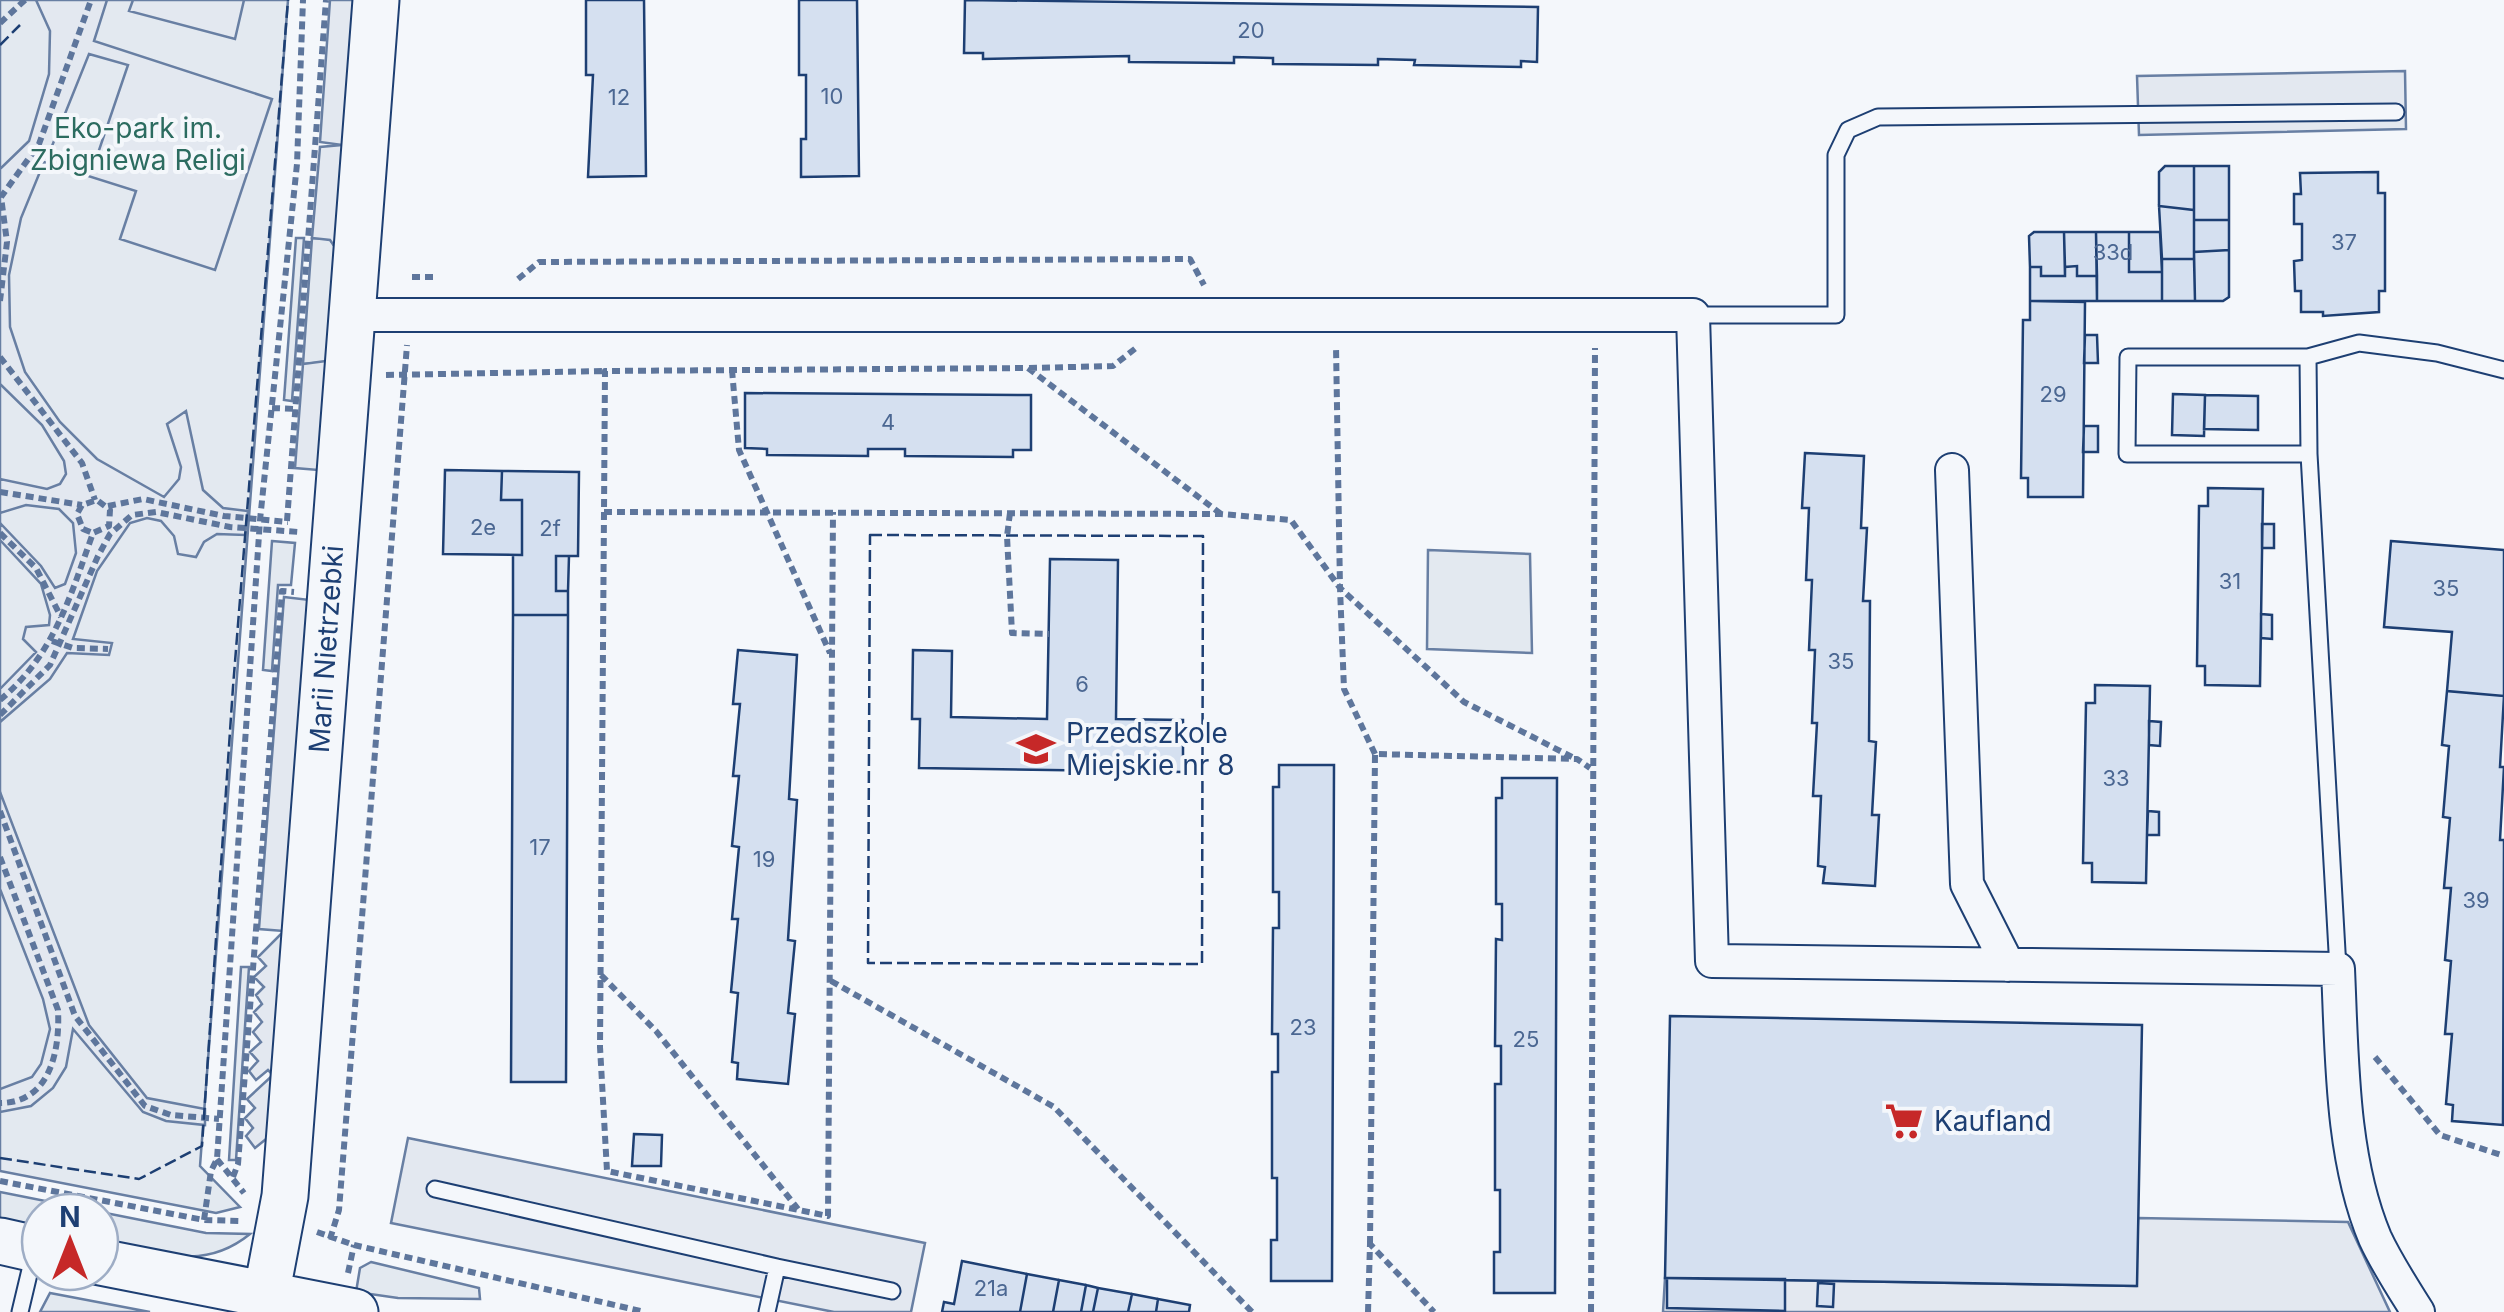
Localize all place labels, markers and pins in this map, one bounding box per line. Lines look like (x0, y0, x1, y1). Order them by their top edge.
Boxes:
place label: Przedszkole Miejskie nr 8 (1066, 716, 1235, 782)
school or university icon: Przedszkole Miejskie nr 8 (1015, 728, 1057, 770)
supermarket icon: Kaufland (1883, 1100, 1925, 1142)
place label: Kaufland (1934, 1104, 2052, 1138)

